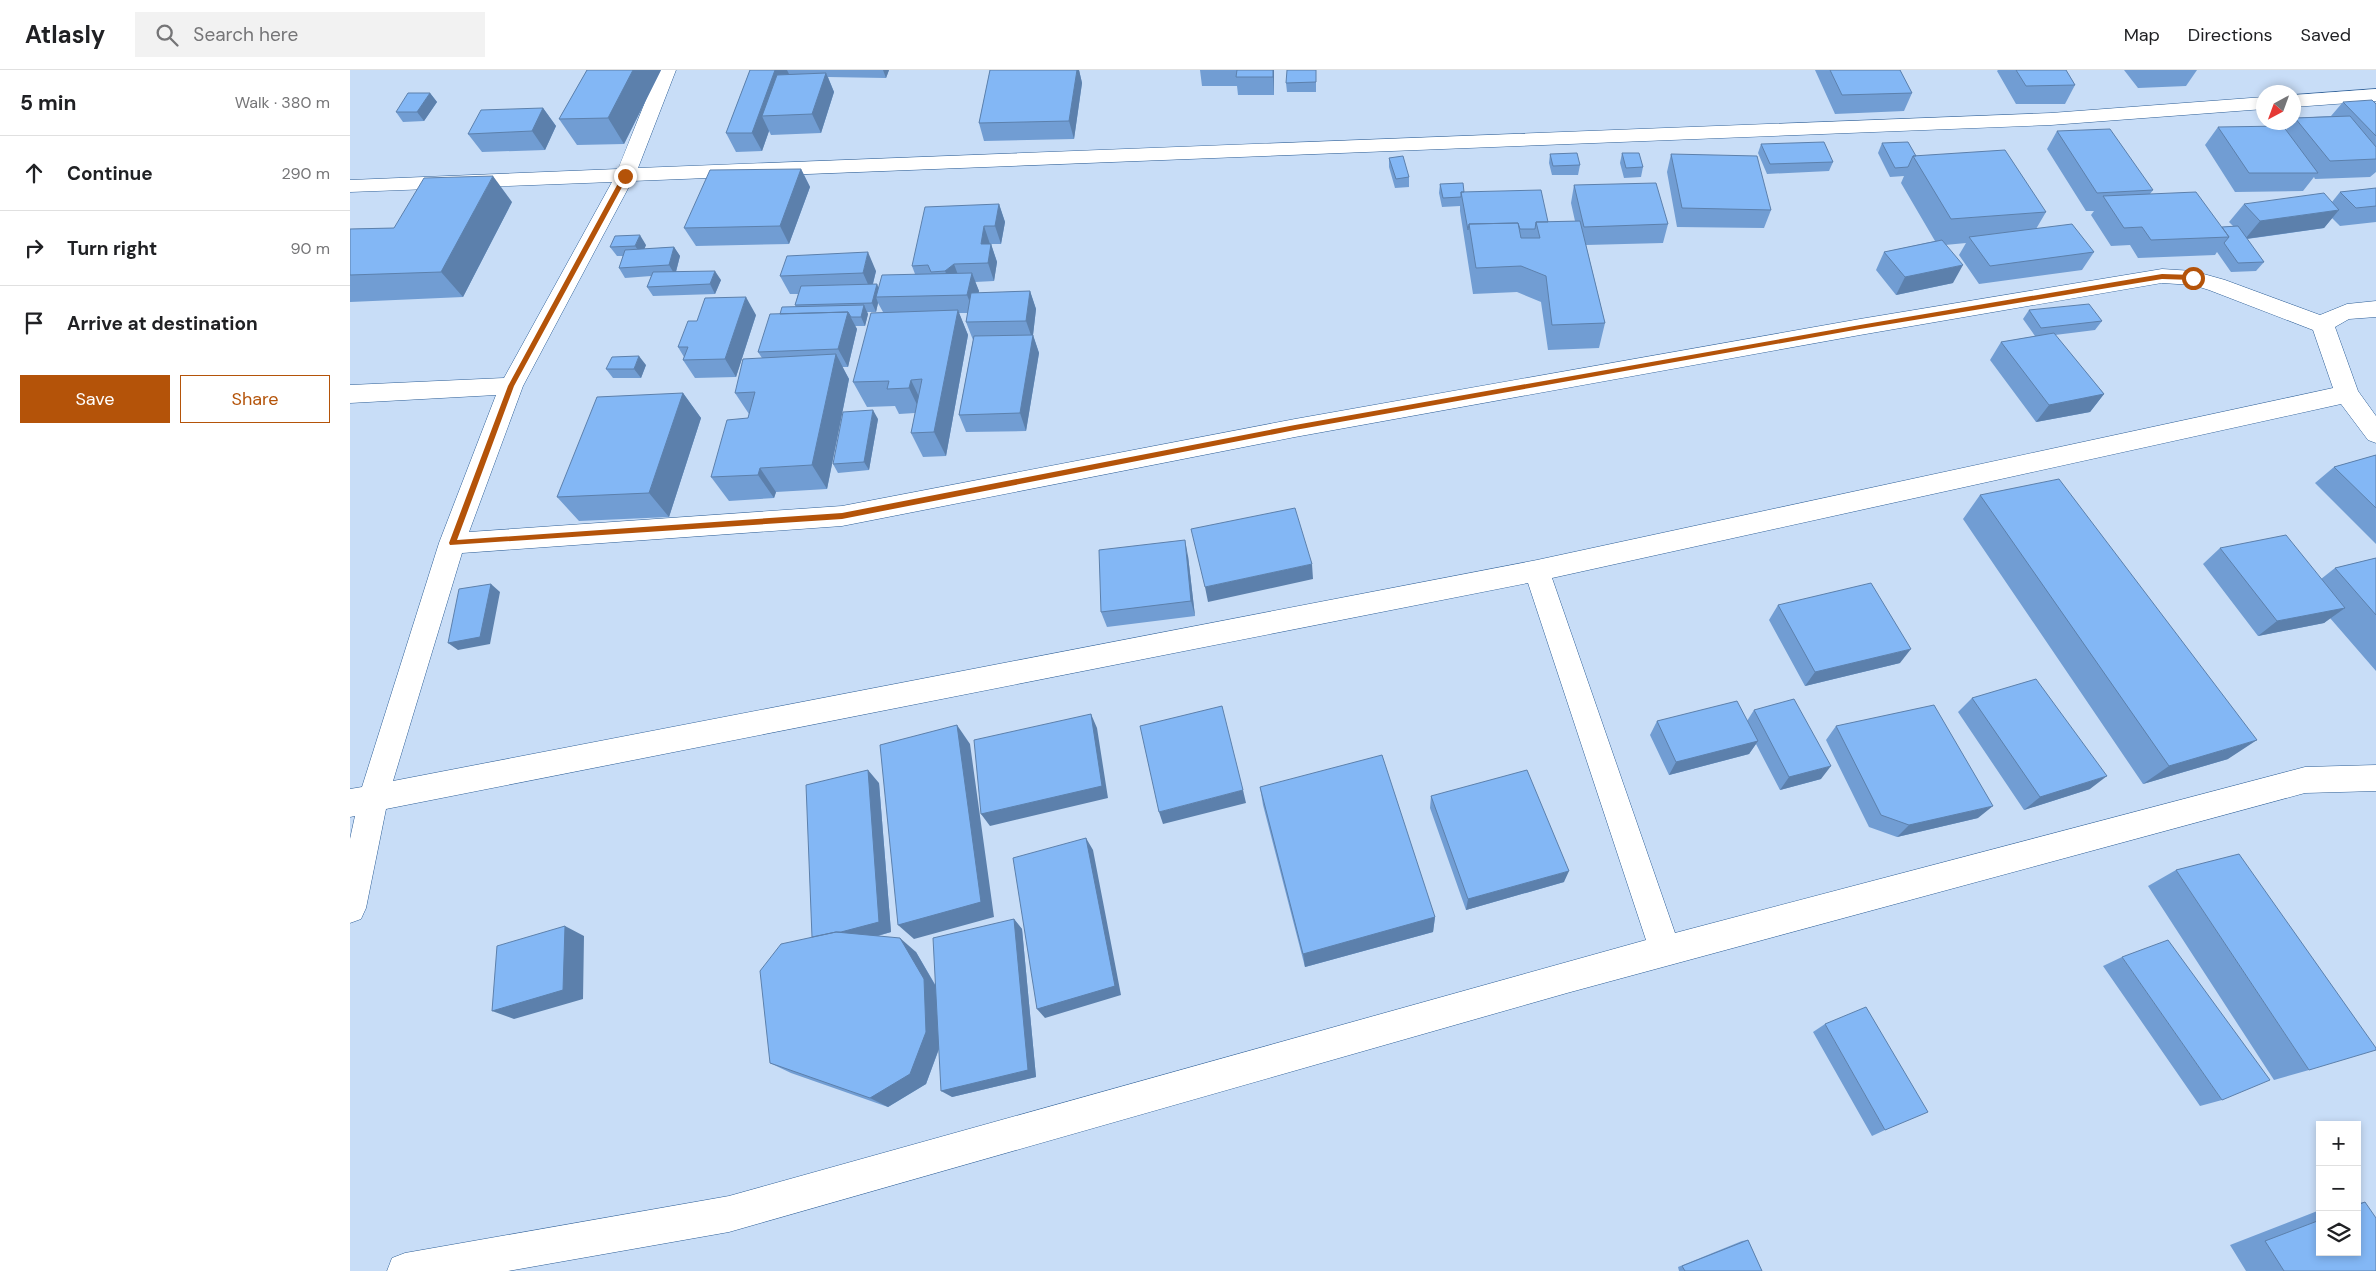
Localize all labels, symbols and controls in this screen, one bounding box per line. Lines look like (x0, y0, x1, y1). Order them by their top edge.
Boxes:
search box (135, 12, 485, 57)
text: Atlasly (25, 19, 105, 50)
icon: search (153, 21, 181, 49)
text: Search here (193, 22, 298, 47)
text: Map (2124, 23, 2160, 47)
text: Directions (2188, 23, 2273, 47)
text: Saved (2301, 23, 2351, 47)
north arrow (2256, 85, 2301, 130)
text: 5 min (20, 89, 76, 117)
text: Walk · 380 m (235, 92, 330, 113)
icon: ahead (20, 159, 48, 187)
text: Continue (67, 161, 153, 186)
text: 290 m (281, 163, 330, 184)
route end (614, 165, 637, 188)
icon: right (20, 234, 48, 262)
text: Turn right (67, 236, 157, 261)
text: 90 m (290, 238, 330, 259)
route start (2182, 267, 2205, 290)
icon: arrive (20, 309, 48, 337)
text: Arrive at destination (67, 311, 258, 336)
button: Save (20, 375, 170, 423)
button: Share (180, 375, 330, 423)
map controls (2316, 1121, 2361, 1256)
button: + (2316, 1121, 2361, 1166)
button: − (2316, 1166, 2361, 1211)
button: layers (2316, 1211, 2361, 1256)

